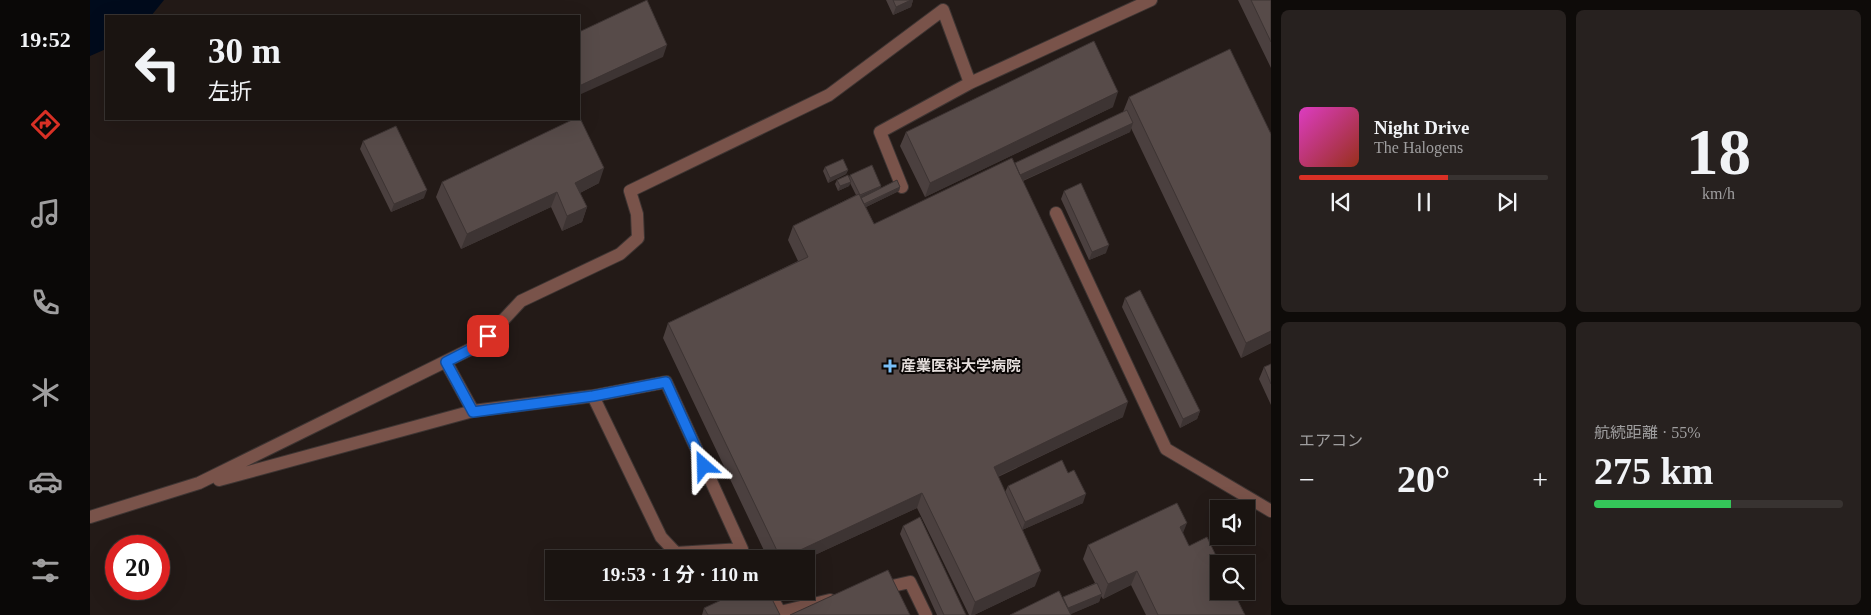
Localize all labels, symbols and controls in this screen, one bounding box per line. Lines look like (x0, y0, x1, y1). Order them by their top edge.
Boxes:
text: 19:52 (19, 27, 71, 52)
text: 30 m (208, 32, 281, 71)
icon: left (125, 35, 190, 100)
text: 左折 (208, 79, 252, 104)
icon: directions (28, 107, 63, 142)
text: 18 (1686, 116, 1751, 188)
text: Night Drive (1374, 117, 1470, 138)
text: The Halogens (1374, 139, 1463, 156)
text: km/h (1702, 185, 1735, 202)
icon: previous (1327, 188, 1355, 216)
icon: pause (1410, 188, 1438, 216)
icon: next (1493, 188, 1521, 216)
icon: music (28, 196, 63, 231)
icon: phone (28, 285, 63, 320)
pin (467, 315, 509, 357)
icon: arrive (474, 322, 502, 350)
place label: 産業医科大学病院 (901, 358, 1021, 374)
marker: 産業医科大学病院 (883, 359, 897, 373)
icon: climate (28, 375, 63, 410)
text: 航続距離 · 55% (1594, 424, 1701, 441)
text: エアコン (1299, 432, 1363, 449)
position arrow (677, 439, 729, 491)
text: 275 km (1594, 450, 1713, 492)
text: 20° (1397, 458, 1450, 500)
icon: car (28, 464, 63, 499)
text: − (1299, 464, 1315, 495)
text: + (1532, 464, 1548, 495)
map controls (1210, 500, 1255, 600)
button: sound (1210, 500, 1255, 545)
speed limit sign: 20 (105, 535, 170, 600)
icon: filters (28, 553, 63, 588)
button: search (1210, 555, 1255, 600)
text: 19:53 · 1 分 · 110 m (601, 564, 759, 585)

